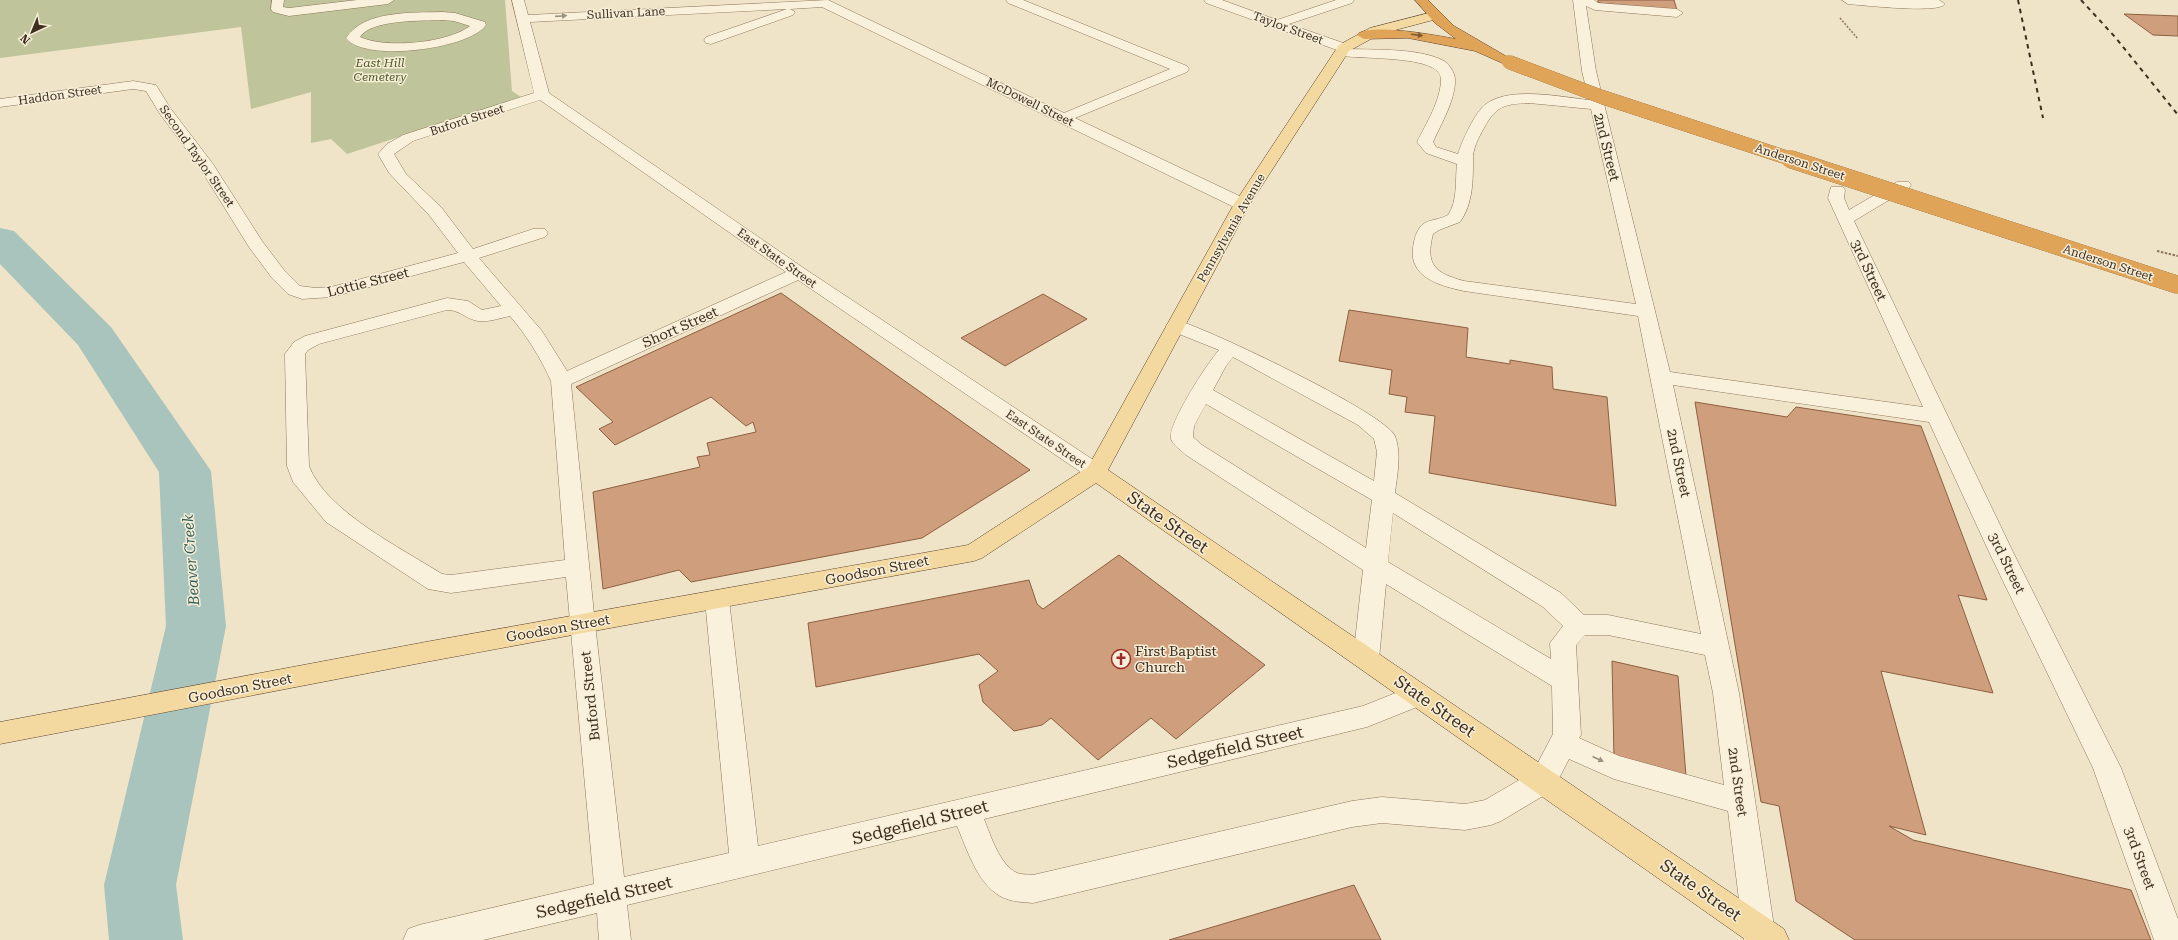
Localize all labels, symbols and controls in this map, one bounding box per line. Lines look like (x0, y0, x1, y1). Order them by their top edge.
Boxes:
street label: Sullivan Lane (586, 4, 666, 22)
street label: Taylor Street (1251, 9, 1326, 47)
north arrow (12, 12, 52, 52)
one-way arrow (555, 13, 567, 20)
text: N (17, 31, 33, 46)
one-way arrow (1411, 32, 1423, 39)
park label: East Hill Cemetery (353, 56, 407, 84)
street label: McDowell Street (984, 75, 1076, 129)
street label: Haddon Street (17, 82, 103, 108)
street label: Buford Street (428, 101, 506, 139)
street label: Second Taylor Street (157, 102, 238, 210)
street label: 2nd Street (1591, 111, 1623, 183)
street label: Anderson Street (1753, 141, 1847, 183)
street label: Pennsylvania Avenue (1194, 171, 1268, 285)
street label: East State Street (734, 225, 820, 291)
street label: 3rd Street (1848, 237, 1890, 303)
street label: Anderson Street (2061, 242, 2155, 284)
street label: Lottie Street (325, 264, 411, 300)
street label: Short Street (640, 303, 720, 351)
street label: East State Street (1003, 407, 1089, 471)
street label: 2nd Street (1664, 427, 1694, 499)
street label: State Street (1124, 487, 1212, 557)
water label: Beaver Creek (179, 513, 203, 607)
street label: 3rd Street (1985, 530, 2029, 596)
street label: Goodson Street (824, 552, 930, 588)
street label: Goodson Street (505, 611, 611, 645)
place label: First Baptist Church (1135, 643, 1217, 675)
church icon: First Baptist Church (1110, 648, 1132, 670)
street label: Buford Street (577, 650, 603, 742)
street label: Goodson Street (187, 670, 293, 706)
street label: State Street (1391, 671, 1479, 741)
street label: Sedgefield Street (1165, 722, 1305, 772)
street label: 2nd Street (1725, 746, 1751, 818)
one-way arrow (1592, 756, 1604, 762)
street label: Sedgefield Street (850, 795, 990, 849)
street label: 3rd Street (2121, 824, 2159, 892)
street label: State Street (1657, 855, 1745, 925)
street label: Sedgefield Street (534, 872, 674, 922)

